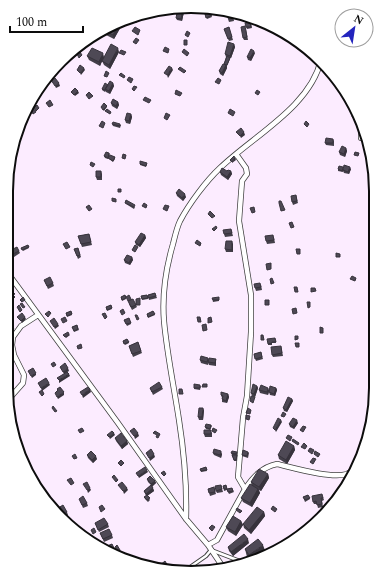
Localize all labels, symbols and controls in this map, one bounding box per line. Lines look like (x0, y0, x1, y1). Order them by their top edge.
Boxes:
scale bar (10, 8, 83, 34)
north arrow (334, 8, 374, 48)
text: N (351, 10, 367, 29)
text: 100 m (16, 13, 47, 32)

